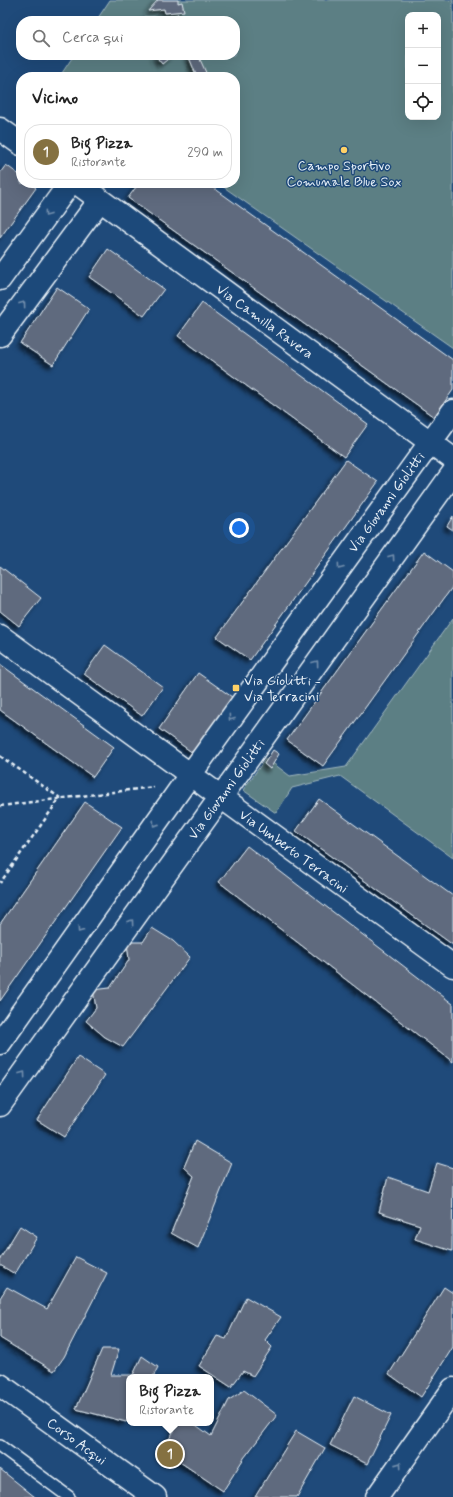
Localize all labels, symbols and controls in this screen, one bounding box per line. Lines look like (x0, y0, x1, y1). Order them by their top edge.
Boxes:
map controls (405, 12, 441, 120)
button: + (405, 12, 441, 48)
search box (16, 16, 240, 60)
icon: search (30, 27, 52, 49)
text: Cerca qui (62, 28, 123, 48)
button: − (405, 48, 441, 84)
button: locate (405, 84, 441, 120)
text: Vicino (32, 87, 78, 109)
text: Big Pizza (71, 134, 133, 154)
text: 1 (43, 144, 49, 161)
text: 290 m (187, 144, 223, 161)
marker: Campo Sportivo Comunale Blue Sox (339, 145, 349, 155)
text: Ristorante (71, 154, 126, 171)
place label: Campo Sportivo Comunale Blue Sox (286, 157, 402, 191)
one-way arrow (45, 210, 52, 217)
street label: Via Camilla Ravera (212, 280, 317, 363)
one-way arrow (18, 301, 25, 308)
street label: Via Giovanni Giolitti (344, 449, 429, 556)
your location (229, 518, 249, 538)
one-way arrow (387, 555, 394, 562)
one-way arrow (337, 563, 345, 570)
one-way arrow (312, 660, 319, 667)
place label: Via Giolitti - Via Terracini (244, 672, 321, 706)
marker: Via Giolitti - Via Terracini (231, 683, 241, 693)
one-way arrow (229, 713, 236, 720)
street label: Via Giovanni Giolitti (184, 736, 269, 843)
street label: Via Umberto Terracini (235, 806, 352, 898)
one-way arrow (153, 819, 160, 826)
one-way arrow (126, 920, 133, 927)
one-way arrow (78, 925, 85, 932)
one-way arrow (18, 1071, 25, 1078)
popup (126, 1374, 214, 1426)
text: Big Pizza (139, 1382, 201, 1402)
text: Ristorante (139, 1402, 194, 1419)
street label: Corso Acqui (43, 1414, 110, 1470)
pin: 1 (157, 1439, 183, 1469)
one-way arrow (394, 1462, 402, 1469)

